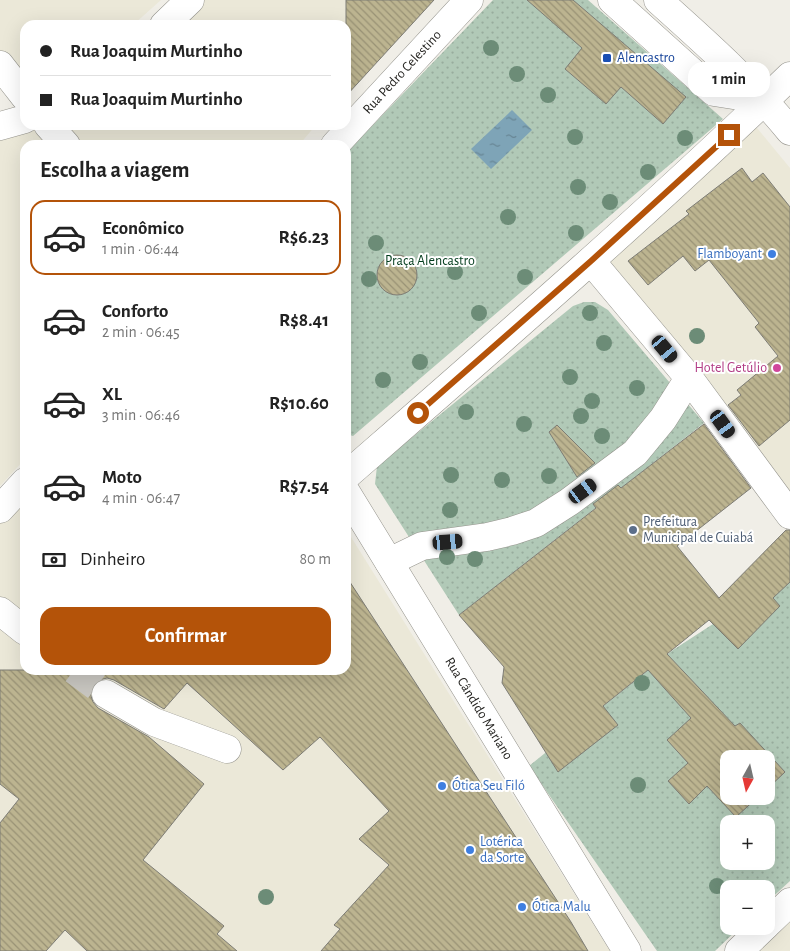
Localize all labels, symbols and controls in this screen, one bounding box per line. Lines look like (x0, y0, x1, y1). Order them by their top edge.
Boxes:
street label: Rua Pedro Celestino (360, 28, 444, 117)
text: Rua Joaquim Murtinho (70, 42, 243, 61)
place label: Alencastro (617, 51, 675, 65)
marker: Alencastro (601, 52, 613, 64)
callout: 1 min (688, 62, 770, 98)
text: 1 min (712, 71, 746, 87)
text: Rua Joaquim Murtinho (70, 90, 243, 109)
route end (718, 124, 740, 146)
text: Escolha a viagem (40, 159, 189, 181)
icon: car (42, 215, 87, 260)
text: Econômico (102, 219, 184, 238)
text: R$6.23 (279, 228, 329, 247)
text: 1 min · 06:44 (102, 241, 179, 257)
place label: Flamboyant (697, 247, 763, 261)
marker: Flamboyant (766, 248, 778, 260)
park label: Praça Alencastro (385, 254, 475, 268)
icon: car (42, 298, 87, 343)
text: Conforto (102, 302, 168, 321)
text: R$8.41 (279, 311, 329, 330)
text: 2 min · 06:45 (102, 324, 180, 340)
car (649, 333, 680, 365)
place label: Hotel Getúlio (694, 361, 767, 375)
marker: Hotel Getúlio (771, 362, 783, 374)
icon: car (42, 381, 87, 426)
text: XL (102, 385, 122, 404)
text: R$10.60 (269, 394, 329, 413)
route start (407, 402, 429, 424)
text: 3 min · 06:46 (102, 407, 180, 423)
car (708, 407, 737, 441)
icon: car (42, 464, 87, 509)
text: Moto (102, 468, 142, 487)
car (566, 476, 599, 506)
text: R$7.54 (279, 477, 329, 496)
text: 4 min · 06:47 (102, 490, 180, 506)
place label: Prefeitura Municipal de Cuiabá (643, 515, 754, 545)
marker: Prefeitura Municipal de Cuiabá (627, 524, 639, 536)
car (432, 533, 463, 551)
icon: cash (40, 546, 68, 574)
text: Dinheiro (80, 550, 145, 569)
text: 80 m (300, 551, 331, 567)
button: Confirmar (40, 607, 331, 665)
street label: Rua Cândido Mariano (442, 655, 515, 762)
north arrow (720, 750, 775, 805)
map controls (720, 750, 775, 935)
place label: Ótica Seu Filó (452, 776, 525, 793)
marker: Ótica Seu Filó (436, 780, 448, 792)
button: + (720, 815, 775, 870)
place label: Lotérica da Sorte (480, 835, 524, 865)
marker: Lotérica da Sorte (464, 844, 476, 856)
button: − (720, 880, 775, 935)
place label: Ótica Malu (532, 897, 591, 914)
marker: Ótica Malu (516, 901, 528, 913)

